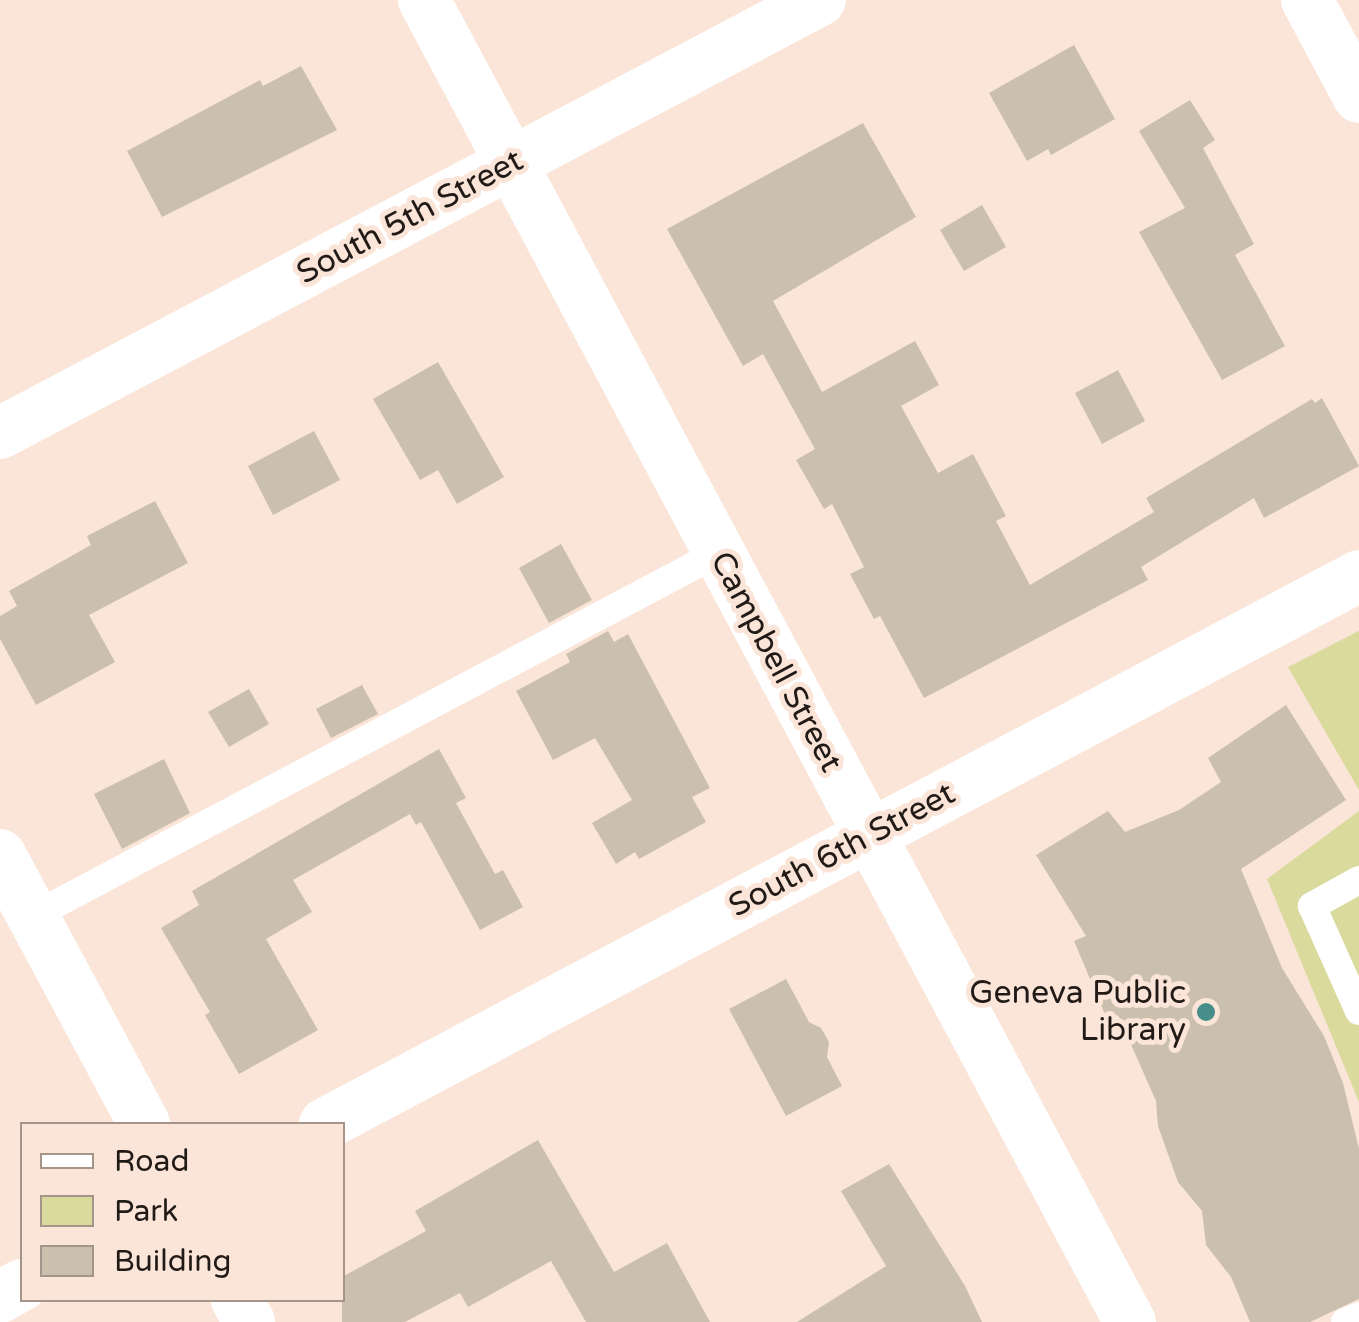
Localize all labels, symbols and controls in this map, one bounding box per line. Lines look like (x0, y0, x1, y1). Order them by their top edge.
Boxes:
street label: South 5th Street (290, 141, 530, 293)
street label: Campbell Street (702, 545, 850, 779)
street label: South 6th Street (722, 774, 962, 926)
place label: Geneva Public Library (969, 975, 1186, 1050)
marker: Geneva Public Library (1195, 1001, 1217, 1023)
legend (20, 1122, 345, 1302)
text: Road (114, 1143, 189, 1180)
text: Park (114, 1193, 178, 1230)
text: Building (114, 1243, 231, 1280)

